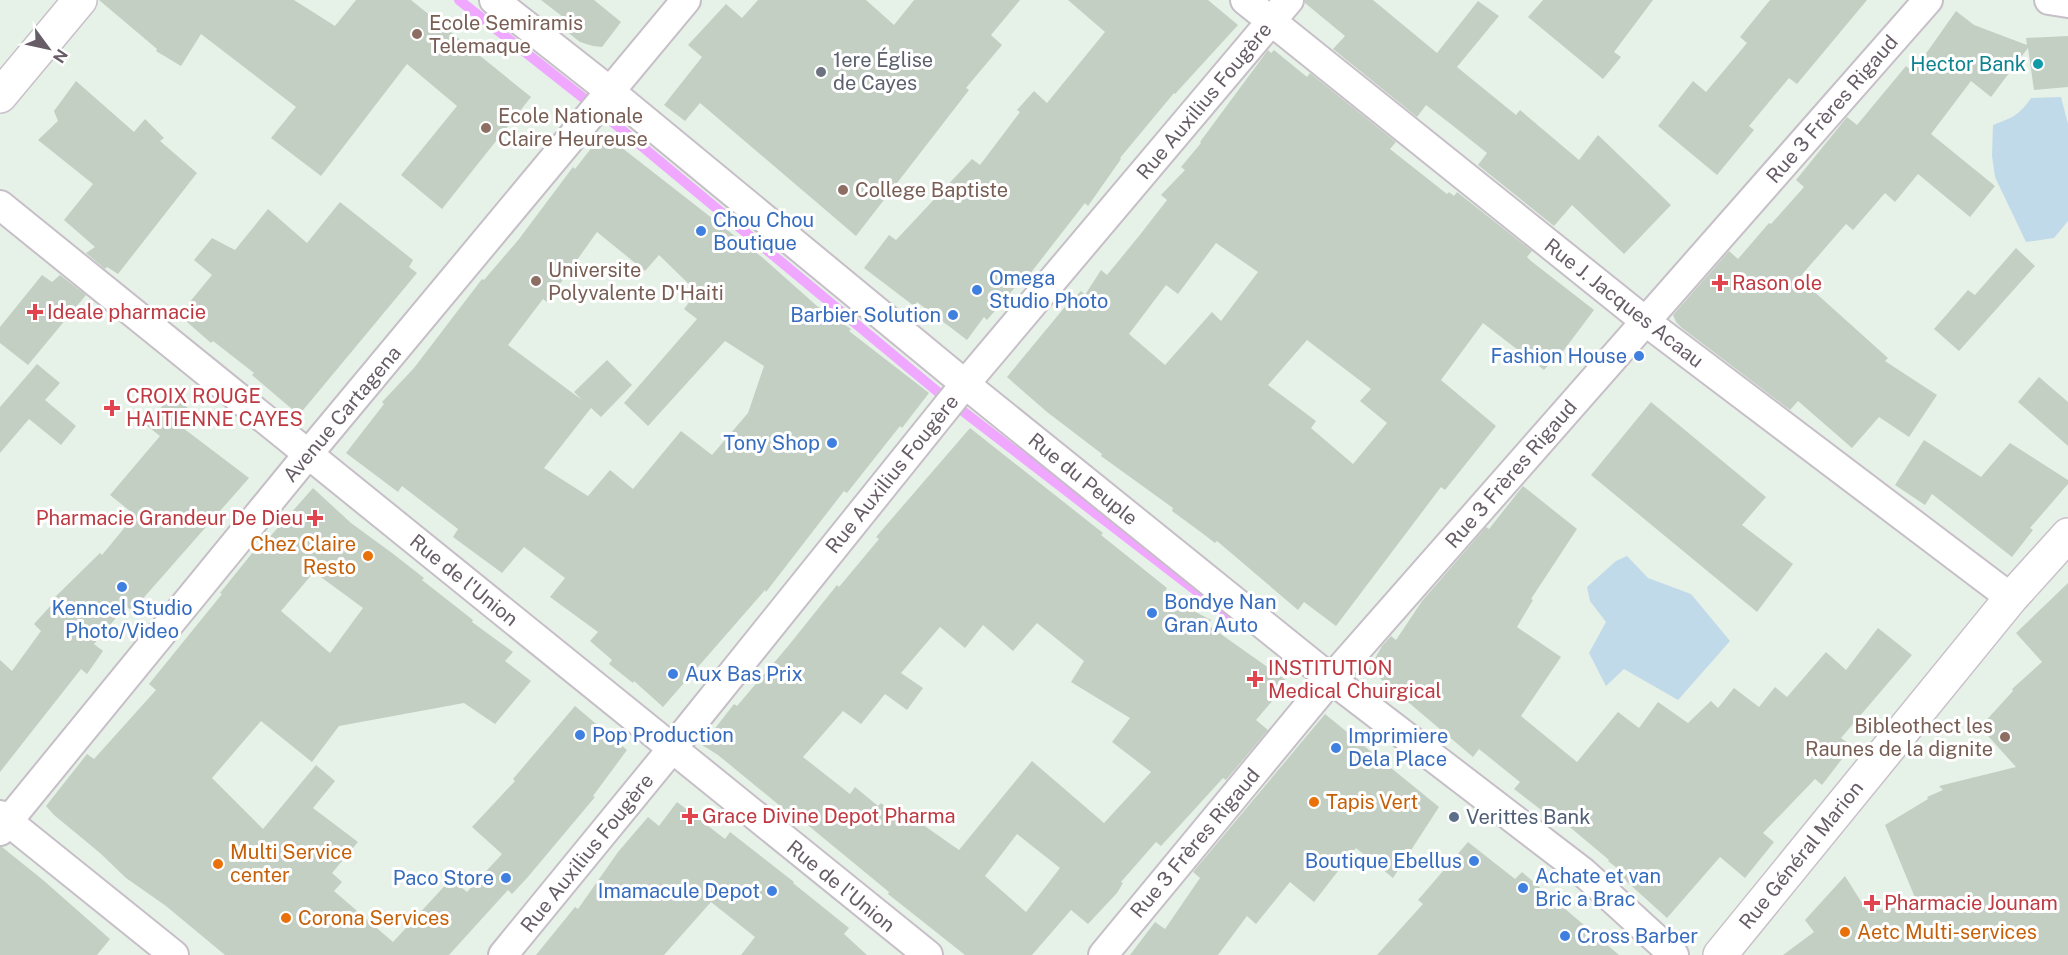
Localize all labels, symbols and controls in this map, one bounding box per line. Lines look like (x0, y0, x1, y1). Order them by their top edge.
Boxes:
place label: Ecole Semiramis Telemaque (429, 11, 583, 58)
north arrow (18, 18, 78, 78)
street label: Rue Auxilius Fougère (1131, 18, 1277, 184)
marker: Ecole Semiramis Telemaque (410, 27, 424, 41)
street label: Rue 3 Frères Rigaud (1761, 30, 1903, 188)
text: N (49, 45, 72, 66)
place label: 1ere Église de Cayes (833, 47, 933, 95)
place label: Hector Bank (1910, 52, 2026, 76)
marker: Hector Bank (2031, 57, 2045, 71)
marker: 1ere Église de Cayes (814, 65, 828, 79)
place label: Ecole Nationale Claire Heureuse (498, 104, 648, 151)
marker: Ecole Nationale Claire Heureuse (479, 121, 493, 135)
place label: College Baptiste (855, 178, 1008, 202)
marker: College Baptiste (836, 183, 850, 197)
place label: Chou Chou Boutique (713, 208, 814, 255)
marker: Chou Chou Boutique (694, 224, 708, 238)
street label: Rue J. Jacques Acaau (1540, 233, 1708, 373)
place label: Universite Polyvalente D'Haiti (548, 258, 724, 305)
place label: Omega Studio Photo (989, 266, 1108, 313)
place label: Rason ole (1732, 271, 1822, 295)
marker: Universite Polyvalente D'Haiti (529, 274, 543, 288)
marker: Rason ole (1713, 276, 1727, 290)
marker: Omega Studio Photo (970, 283, 984, 297)
place label: Ideale pharmacie (47, 300, 206, 324)
place label: Barbier Solution (790, 303, 941, 327)
marker: Ideale pharmacie (28, 305, 42, 319)
marker: Barbier Solution (946, 308, 960, 322)
street label: Avenue Cartagena (278, 341, 406, 487)
place label: Fashion House (1491, 344, 1627, 368)
marker: Fashion House (1632, 349, 1646, 363)
place label: CROIX ROUGE HAITIENNE CAYES (126, 384, 303, 431)
street label: Rue Auxilius Fougère (821, 390, 963, 558)
street label: Rue 3 Frères Rigaud (1440, 395, 1582, 553)
marker: CROIX ROUGE HAITIENNE CAYES (103, 399, 121, 417)
street label: Rue du Peuple (1024, 428, 1142, 530)
place label: Tony Shop (723, 431, 820, 455)
marker: Tony Shop (825, 436, 839, 450)
place label: Pharmacie Grandeur De Dieu (36, 506, 303, 530)
marker: Pharmacie Grandeur De Dieu (308, 511, 322, 525)
street label: Rue de l'Union (405, 529, 523, 631)
place label: Chez Claire Resto (250, 532, 356, 579)
marker: Chez Claire Resto (361, 549, 375, 563)
marker: Kenncel Studio Photo/Video (115, 580, 129, 594)
place label: Bondye Nan Gran Auto (1164, 590, 1276, 637)
place label: Kenncel Studio Photo/Video (51, 596, 193, 643)
marker: Bondye Nan Gran Auto (1145, 606, 1159, 620)
place label: INSTITUTION Medical Chuirgical (1268, 656, 1442, 703)
place label: Aux Bas Prix (685, 662, 803, 686)
marker: Aux Bas Prix (666, 667, 680, 681)
marker: INSTITUTION Medical Chuirgical (1246, 670, 1264, 688)
place label: Bibleothect les Raunes de la dignite (1805, 714, 1993, 761)
place label: Pop Production (592, 723, 734, 747)
place label: Imprimiere Dela Place (1348, 724, 1448, 771)
marker: Pop Production (573, 728, 587, 742)
marker: Bibleothect les Raunes de la dignite (1998, 730, 2012, 744)
marker: Imprimiere Dela Place (1329, 741, 1343, 755)
street label: Rue 3 Frères Rigaud (1125, 763, 1265, 923)
street label: Rue Auxilius Fougère (516, 769, 658, 937)
street label: Rue Général Marion (1734, 776, 1868, 934)
place label: Tapis Vert (1326, 790, 1418, 814)
marker: Tapis Vert (1307, 795, 1321, 809)
place label: Grace Divine Depot Pharma (702, 804, 956, 828)
place label: Verittes Bank (1466, 805, 1590, 829)
marker: Grace Divine Depot Pharma (683, 809, 697, 823)
marker: Verittes Bank (1447, 810, 1461, 824)
street label: Rue de l'Union (782, 835, 900, 937)
place label: Multi Service center (230, 840, 352, 887)
place label: Boutique Ebellus (1305, 849, 1462, 873)
marker: Boutique Ebellus (1467, 854, 1481, 868)
marker: Multi Service center (211, 857, 225, 871)
place label: Achate et van Bric a Brac (1535, 864, 1661, 911)
place label: Paco Store (393, 866, 494, 890)
marker: Paco Store (499, 871, 513, 885)
place label: Imamacule Depot (598, 879, 760, 903)
marker: Achate et van Bric a Brac (1516, 881, 1530, 895)
marker: Imamacule Depot (765, 884, 779, 898)
place label: Pharmacie Jounam (1884, 891, 2058, 915)
marker: Pharmacie Jounam (1865, 896, 1879, 910)
place label: Corona Services (298, 906, 449, 930)
marker: Corona Services (279, 911, 293, 925)
place label: Aetc Multi-services (1857, 920, 2037, 944)
place label: Cross Barber (1577, 924, 1698, 948)
marker: Aetc Multi-services (1838, 925, 1852, 939)
marker: Cross Barber (1558, 929, 1572, 943)

